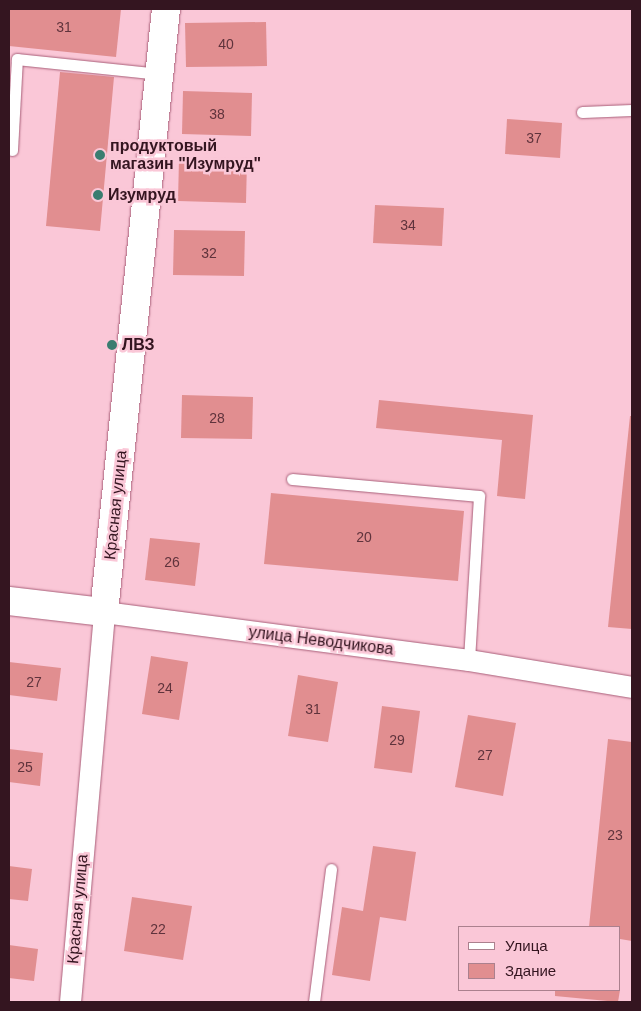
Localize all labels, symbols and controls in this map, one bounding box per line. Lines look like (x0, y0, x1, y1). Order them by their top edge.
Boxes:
house number: 31 (56, 19, 72, 35)
house number: 40 (218, 36, 234, 52)
house number: 38 (209, 106, 225, 122)
house number: 37 (526, 130, 542, 146)
place label: продуктовый магазин "Изумруд" (110, 136, 261, 174)
marker: продуктовый магазин "Изумруд" (94, 149, 106, 161)
place label: Изумруд (108, 185, 176, 205)
marker: Изумруд (92, 189, 104, 201)
house number: 34 (400, 217, 416, 233)
house number: 32 (201, 245, 217, 261)
place label: ЛВЗ (122, 335, 155, 355)
marker: ЛВЗ (106, 339, 118, 351)
house number: 28 (209, 410, 225, 426)
street label: Красная улица (101, 449, 131, 561)
house number: 20 (356, 529, 372, 545)
house number: 26 (164, 554, 180, 570)
street label: улица Неводчикова (248, 623, 394, 659)
house number: 27 (26, 674, 42, 690)
house number: 24 (157, 680, 173, 696)
house number: 31 (305, 701, 321, 717)
house number: 29 (389, 732, 405, 748)
house number: 27 (477, 747, 493, 763)
house number: 25 (17, 759, 33, 775)
house number: 23 (607, 827, 623, 843)
street label: Красная улица (64, 853, 92, 965)
house number: 22 (150, 921, 166, 937)
legend (458, 926, 621, 991)
text: Улица (505, 937, 548, 954)
text: Здание (505, 962, 556, 979)

